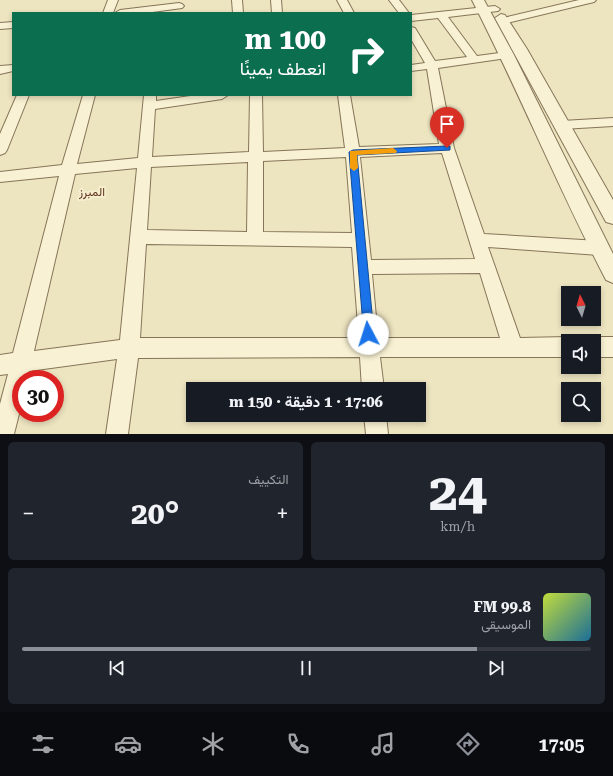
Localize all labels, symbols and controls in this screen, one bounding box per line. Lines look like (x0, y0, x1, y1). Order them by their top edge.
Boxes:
text: 100 m (245, 23, 326, 56)
icon: right (340, 28, 392, 80)
text: انعطف يمينًا (240, 58, 326, 79)
pin (430, 107, 464, 148)
icon: arrive (436, 113, 458, 135)
district label: المبرز (78, 185, 105, 200)
north arrow (561, 286, 601, 326)
map controls (561, 286, 601, 422)
position arrow (347, 313, 389, 355)
button: sound (561, 334, 601, 374)
speed limit sign: 30 (12, 370, 64, 422)
button: search (561, 382, 601, 422)
text: 17:06 · 1 دقيقة · 150 m (229, 393, 383, 411)
text: 24 (429, 462, 487, 523)
text: التكييف (248, 472, 289, 487)
text: 20° (131, 496, 180, 531)
text: − (22, 501, 34, 526)
text: + (276, 501, 288, 526)
text: km/h (440, 519, 475, 534)
text: 99.8 FM (474, 598, 531, 616)
text: الموسيقى (481, 617, 531, 632)
icon: previous (106, 657, 128, 679)
icon: pause (295, 657, 317, 679)
icon: next (485, 657, 507, 679)
icon: filters (29, 730, 57, 758)
icon: car (114, 730, 142, 758)
icon: climate (199, 730, 227, 758)
icon: phone (284, 730, 312, 758)
icon: music (369, 730, 397, 758)
icon: directions (454, 730, 482, 758)
text: 17:05 (539, 734, 585, 755)

